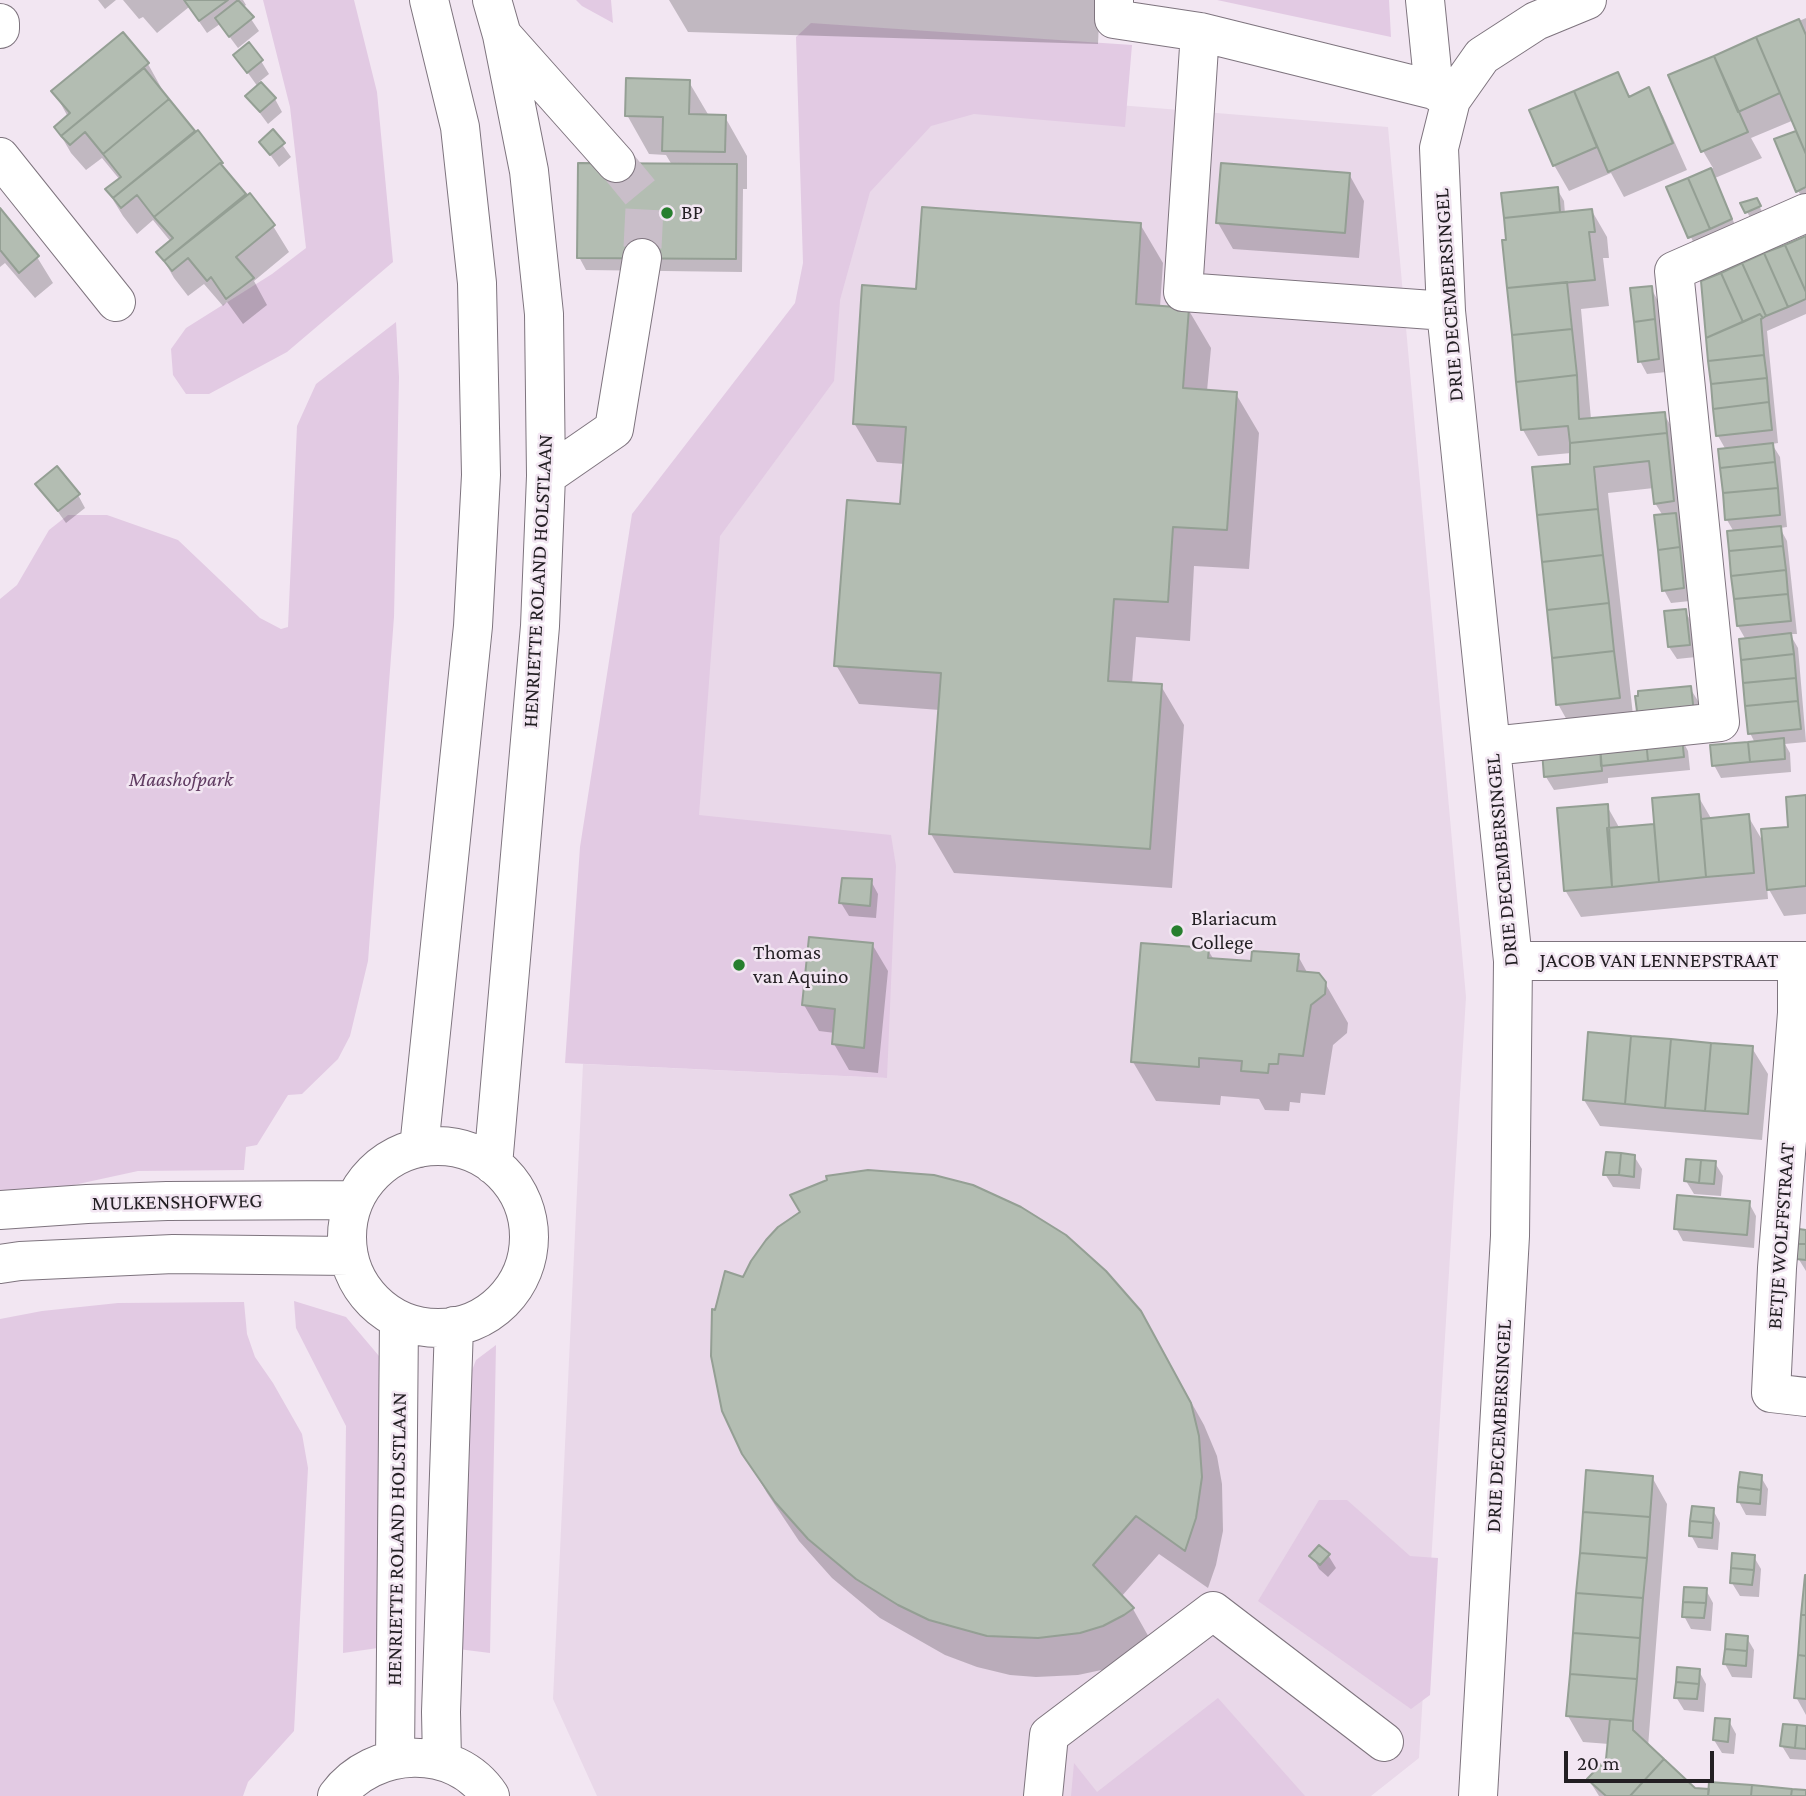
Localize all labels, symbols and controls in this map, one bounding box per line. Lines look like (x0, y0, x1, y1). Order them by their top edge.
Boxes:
street label: DRIE DECEMBERSINGEL (1429, 188, 1469, 402)
place label: BP (681, 200, 703, 226)
marker: BP (659, 205, 675, 221)
street label: HENRIETTE ROLAND HOLSTLAAN (518, 434, 558, 728)
street label: DRIE DECEMBERSINGEL (1480, 753, 1524, 967)
park label: Maashofpark (129, 767, 233, 793)
place label: Blariacum College (1191, 906, 1277, 956)
marker: Blariacum College (1169, 923, 1185, 939)
place label: Thomas van Aquino (753, 940, 848, 990)
street label: JACOB VAN LENNEPSTRAAT (1540, 948, 1778, 974)
marker: Thomas van Aquino (731, 957, 747, 973)
street label: BETJE WOLFFSTRAAT (1762, 1142, 1800, 1330)
street label: MULKENSHOFWEG (91, 1188, 263, 1216)
street label: DRIE DECEMBERSINGEL (1481, 1319, 1517, 1533)
street label: HENRIETTE ROLAND HOLSTLAAN (382, 1392, 412, 1686)
scale bar (1568, 1736, 1718, 1780)
text: 20 m (1577, 1751, 1620, 1775)

